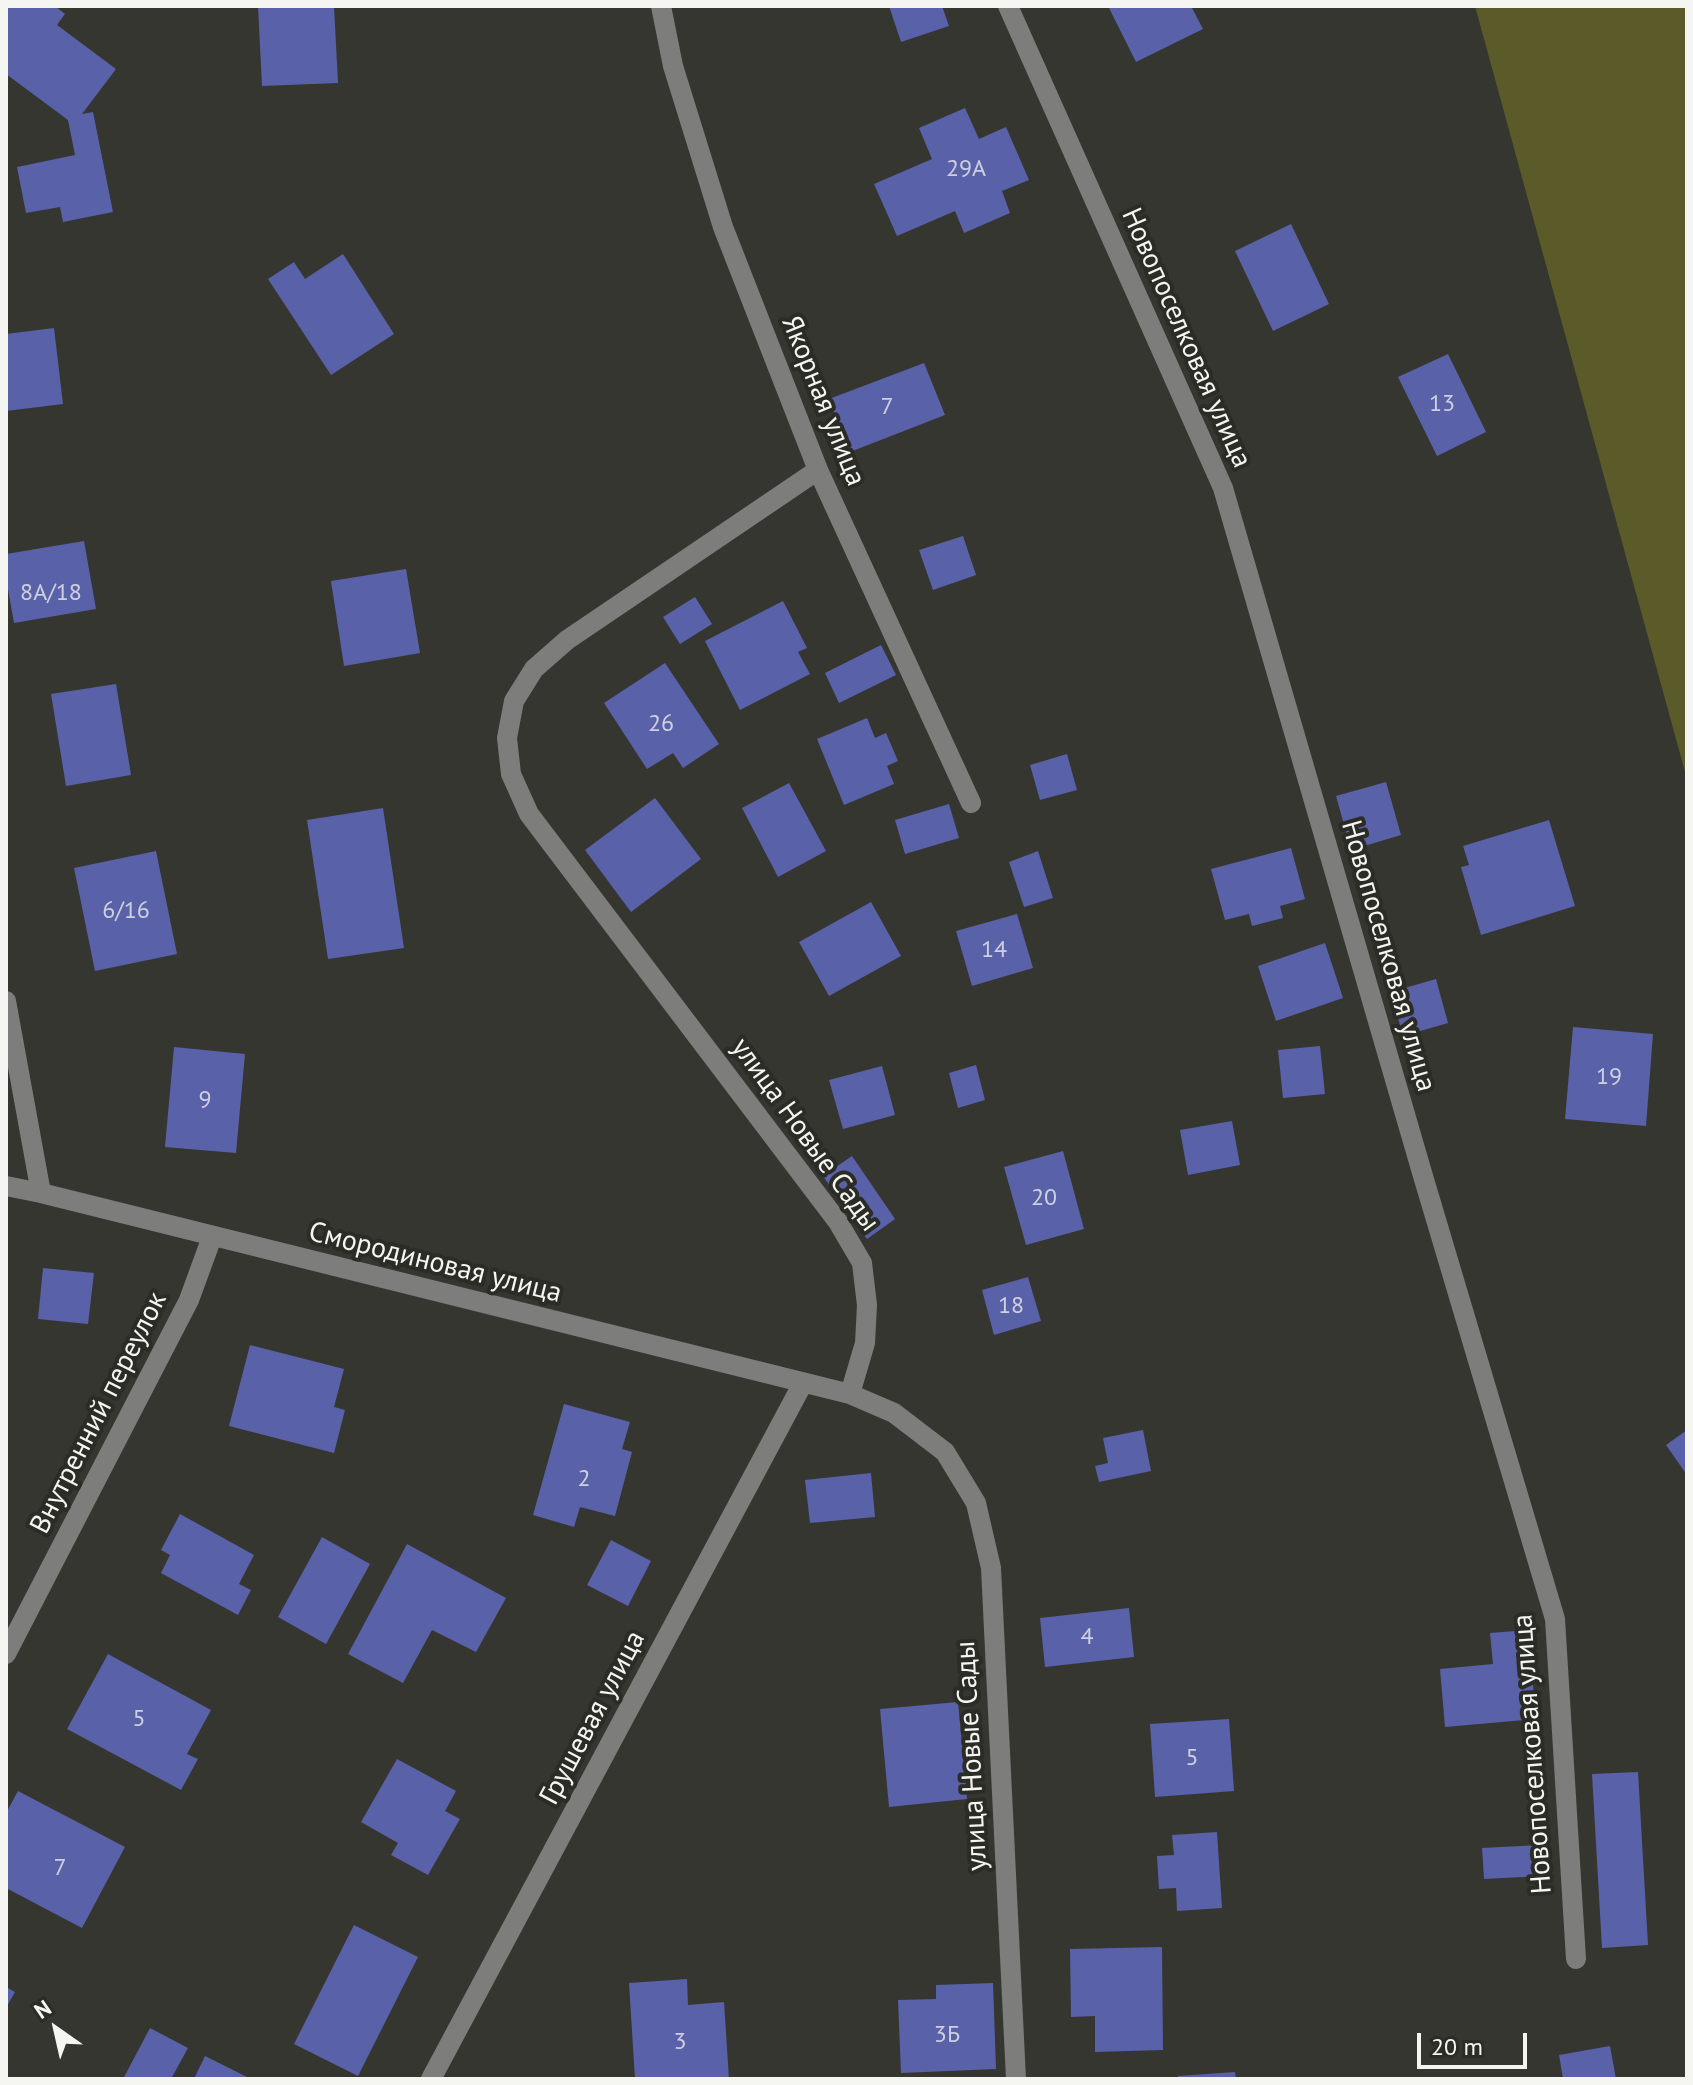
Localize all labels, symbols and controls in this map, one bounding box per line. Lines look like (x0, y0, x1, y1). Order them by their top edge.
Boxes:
house number: 29А (946, 155, 986, 183)
street label: Новопоселковая улица (1114, 203, 1258, 473)
street label: Якорная улица (774, 311, 872, 491)
house number: 13 (1429, 390, 1455, 418)
house number: 7 (880, 393, 894, 421)
house number: 8А/18 (20, 579, 82, 607)
house number: 26 (648, 710, 674, 738)
street label: Новопоселковая улица (1333, 817, 1443, 1095)
house number: 6/16 (102, 897, 150, 925)
house number: 14 (981, 936, 1007, 964)
street label: улица Новые Сады (724, 1032, 886, 1238)
house number: 19 (1596, 1063, 1622, 1091)
house number: 9 (198, 1086, 212, 1114)
house number: 20 (1031, 1184, 1057, 1212)
street label: Смородиновая улица (305, 1215, 565, 1311)
street label: Внутренний переулок (24, 1287, 174, 1539)
house number: 18 (998, 1292, 1024, 1320)
house number: 2 (577, 1465, 591, 1493)
street label: Новопоселковая улица (1506, 1613, 1560, 1895)
house number: 4 (1080, 1623, 1094, 1651)
street label: Грушевая улица (533, 1625, 653, 1811)
street label: улица Новые Сады (949, 1640, 995, 1872)
house number: 5 (132, 1705, 146, 1733)
house number: 5 (1185, 1744, 1199, 1772)
house number: 7 (53, 1854, 67, 1882)
north arrow (16, 1989, 96, 2069)
text: N (29, 1993, 56, 2025)
scale bar (1421, 2017, 1531, 2067)
house number: 3Б (934, 2021, 960, 2049)
house number: 3 (673, 2028, 687, 2056)
text: 20 m (1431, 2031, 1483, 2062)

